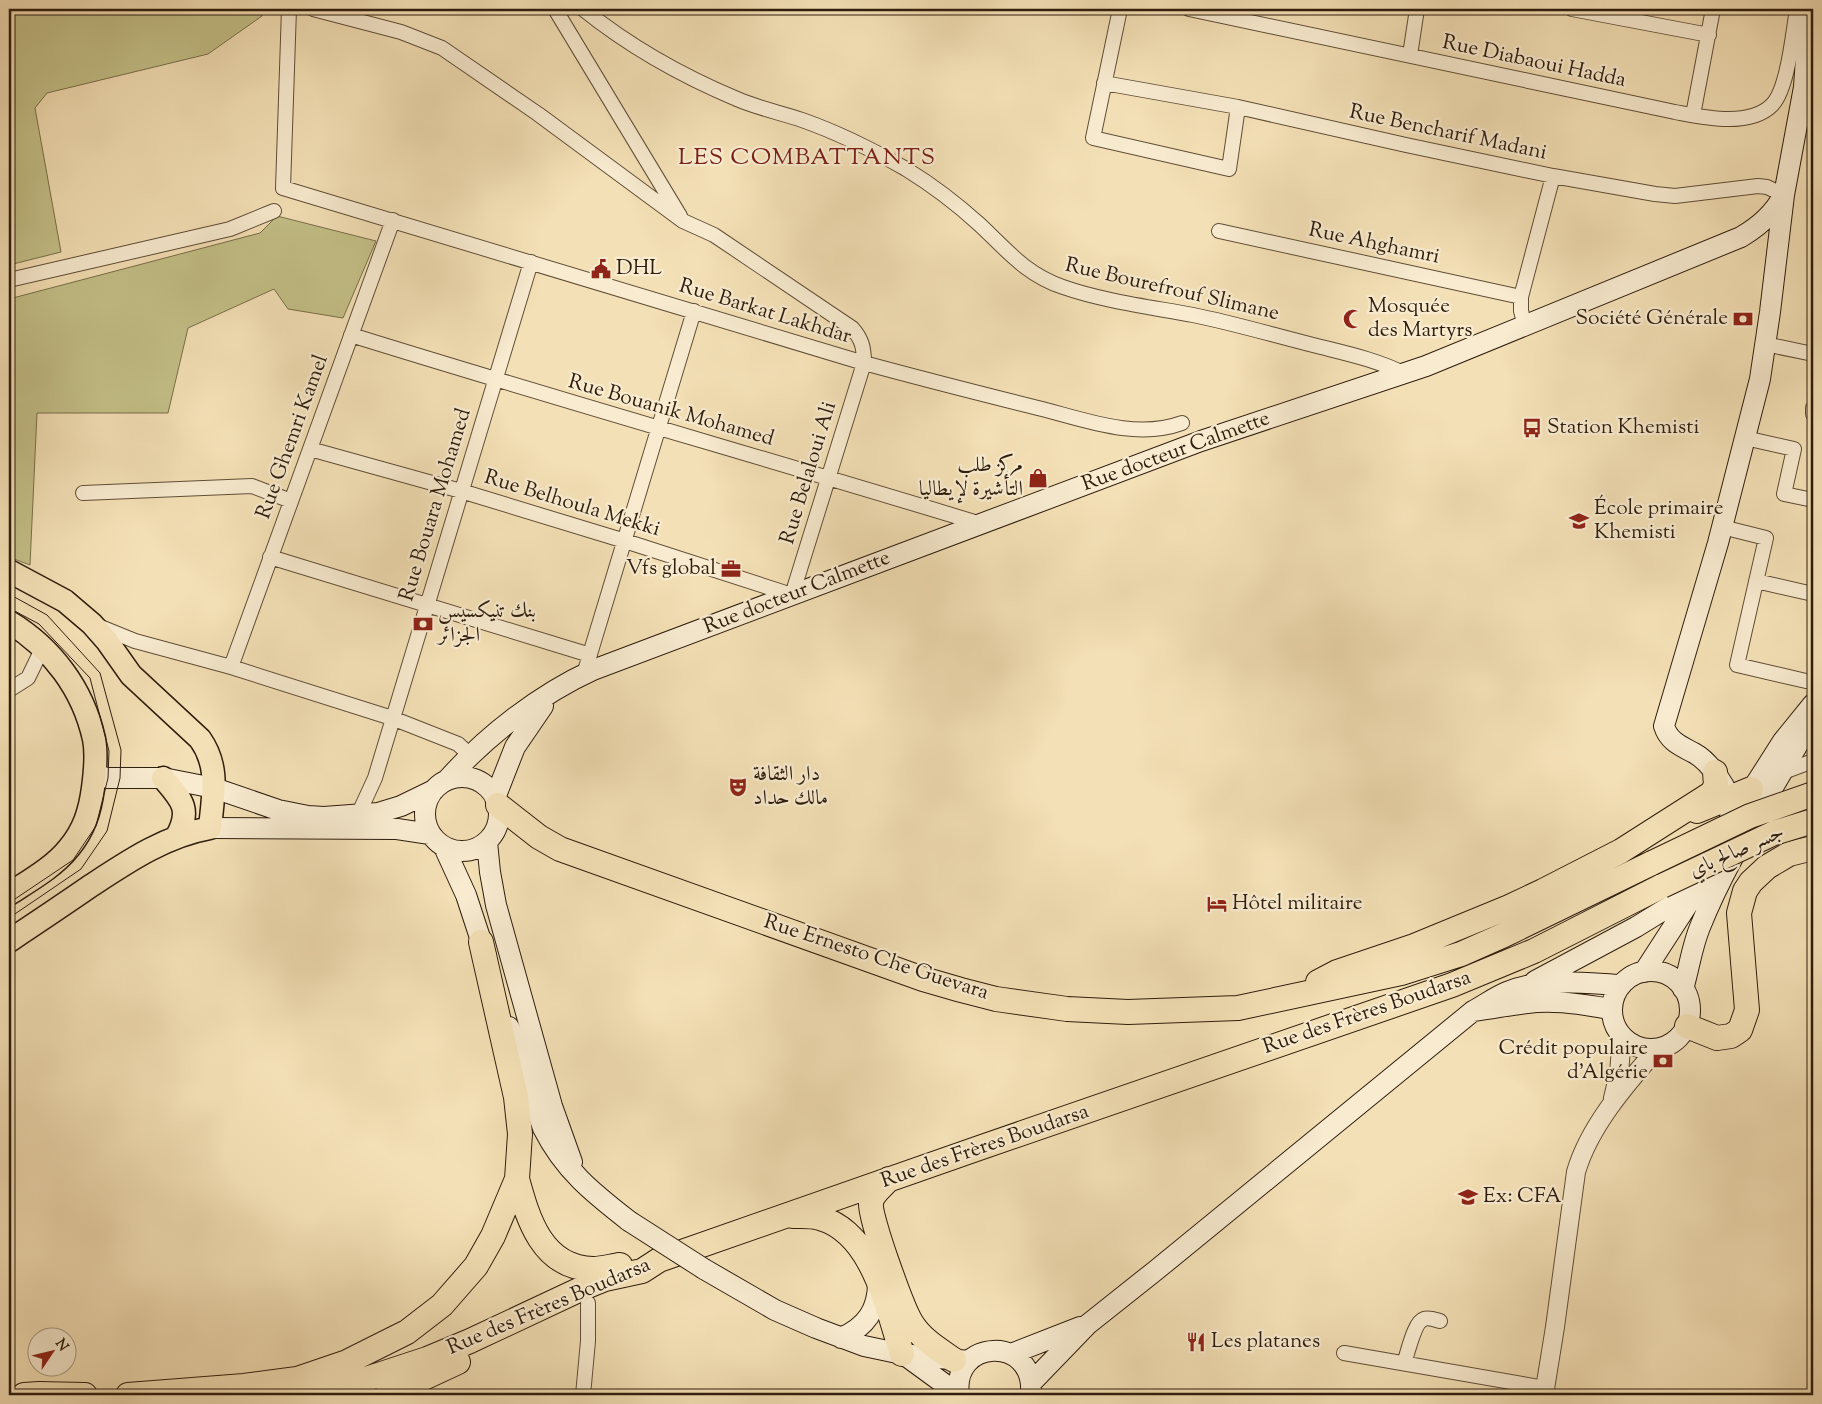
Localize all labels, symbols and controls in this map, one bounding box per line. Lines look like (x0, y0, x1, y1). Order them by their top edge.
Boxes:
street label: Rue Diabaoui Hadda (1439, 28, 1629, 96)
street label: Rue Bencharif Madani (1346, 97, 1550, 169)
district label: LES COMBATTANTS (678, 141, 936, 175)
street label: Rue Ahghamri (1306, 215, 1442, 273)
street label: Rue Bourefrouf Slimane (1062, 251, 1282, 329)
place label: DHL (616, 254, 662, 284)
public building icon: DHL (590, 258, 612, 280)
street label: Rue Barkat Lakhdar (675, 272, 855, 353)
place label: Mosquée des Martyrs (1368, 292, 1473, 346)
place label: Société Générale (1576, 304, 1728, 334)
mosque icon: Mosquée des Martyrs (1342, 308, 1364, 330)
bank icon: Société Générale (1732, 308, 1754, 330)
street label: Rue Ghemri Kamel (249, 350, 337, 523)
street label: Rue Bouanik Mohamed (565, 367, 778, 455)
street label: Rue Belaloui Ali (773, 398, 845, 548)
street label: Rue docteur Calmette (1078, 404, 1274, 500)
street label: Rue Bouara Mohamed (392, 405, 480, 605)
place label: Station Khemisti (1547, 413, 1699, 443)
bus stop icon: Station Khemisti (1521, 417, 1543, 439)
place label: مركز طلب التأشيرة لإيطاليا (919, 451, 1023, 505)
street label: Rue Belhoula Mekki (480, 463, 664, 545)
shop icon: مركز طلب التأشيرة لإيطاليا (1027, 467, 1049, 489)
place label: École primaire Khemisti (1594, 494, 1724, 548)
school or university icon: École primaire Khemisti (1568, 510, 1590, 532)
street label: Rue docteur Calmette (699, 544, 895, 642)
place label: Vfs global (626, 554, 716, 584)
office icon: Vfs global (720, 558, 742, 580)
place label: بنك تنيكسيس الجزائر (436, 597, 536, 651)
bank icon: بنك تنيكسيس الجزائر (412, 613, 434, 635)
place label: دار الثقافة مالك حداد (753, 760, 828, 814)
theatre icon: دار الثقافة مالك حداد (727, 776, 749, 798)
street label: جسر صالح باي (1685, 818, 1790, 887)
place label: Hôtel militaire (1232, 889, 1363, 919)
hotel icon: Hôtel militaire (1206, 893, 1228, 915)
street label: Rue Ernesto Che Guevara (760, 907, 993, 1009)
street label: Rue des Frères Boudarsa (1259, 963, 1475, 1063)
place label: Crédit populaire d'Algérie (1499, 1034, 1648, 1088)
bank icon: Crédit populaire d'Algérie (1652, 1050, 1674, 1072)
street label: Rue des Frères Boudarsa (877, 1097, 1093, 1197)
place label: Ex: CFA (1483, 1182, 1562, 1212)
school or university icon: Ex: CFA (1457, 1186, 1479, 1208)
street label: Rue des Frères Boudarsa (443, 1250, 656, 1363)
north arrow (28, 1326, 78, 1376)
place label: Les platanes (1211, 1327, 1320, 1357)
restaurant icon: Les platanes (1185, 1331, 1207, 1353)
text: N (50, 1335, 72, 1356)

